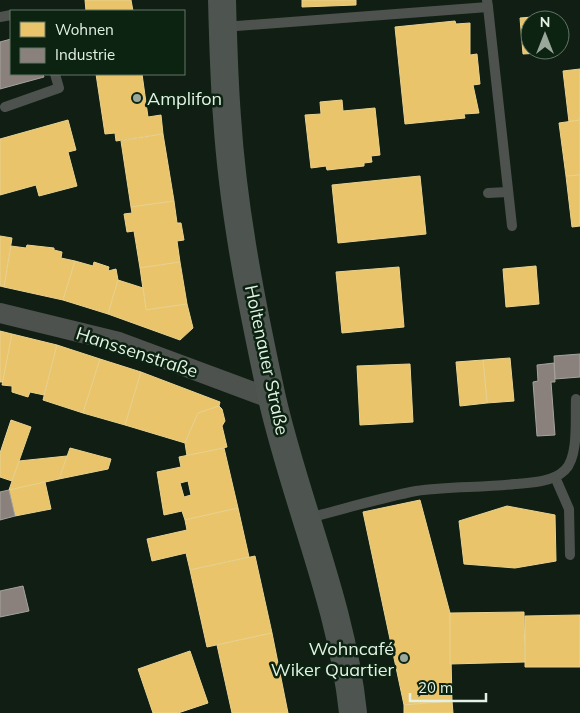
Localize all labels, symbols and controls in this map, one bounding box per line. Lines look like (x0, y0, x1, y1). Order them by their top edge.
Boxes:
legend (10, 10, 185, 75)
north arrow (520, 10, 570, 60)
text: N (540, 13, 550, 31)
text: Wohnen (55, 20, 114, 39)
text: Industrie (55, 45, 115, 64)
place label: Amplifon (147, 87, 222, 110)
marker: Amplifon (131, 92, 143, 104)
street label: Holtenauer Straße (240, 283, 294, 437)
street label: Hanssenstraße (73, 321, 201, 383)
place label: Wohncafé Wiker Quartier (271, 637, 394, 681)
marker: Wohncafé Wiker Quartier (398, 652, 410, 664)
scale bar (410, 670, 486, 702)
text: 20 m (418, 678, 453, 697)

